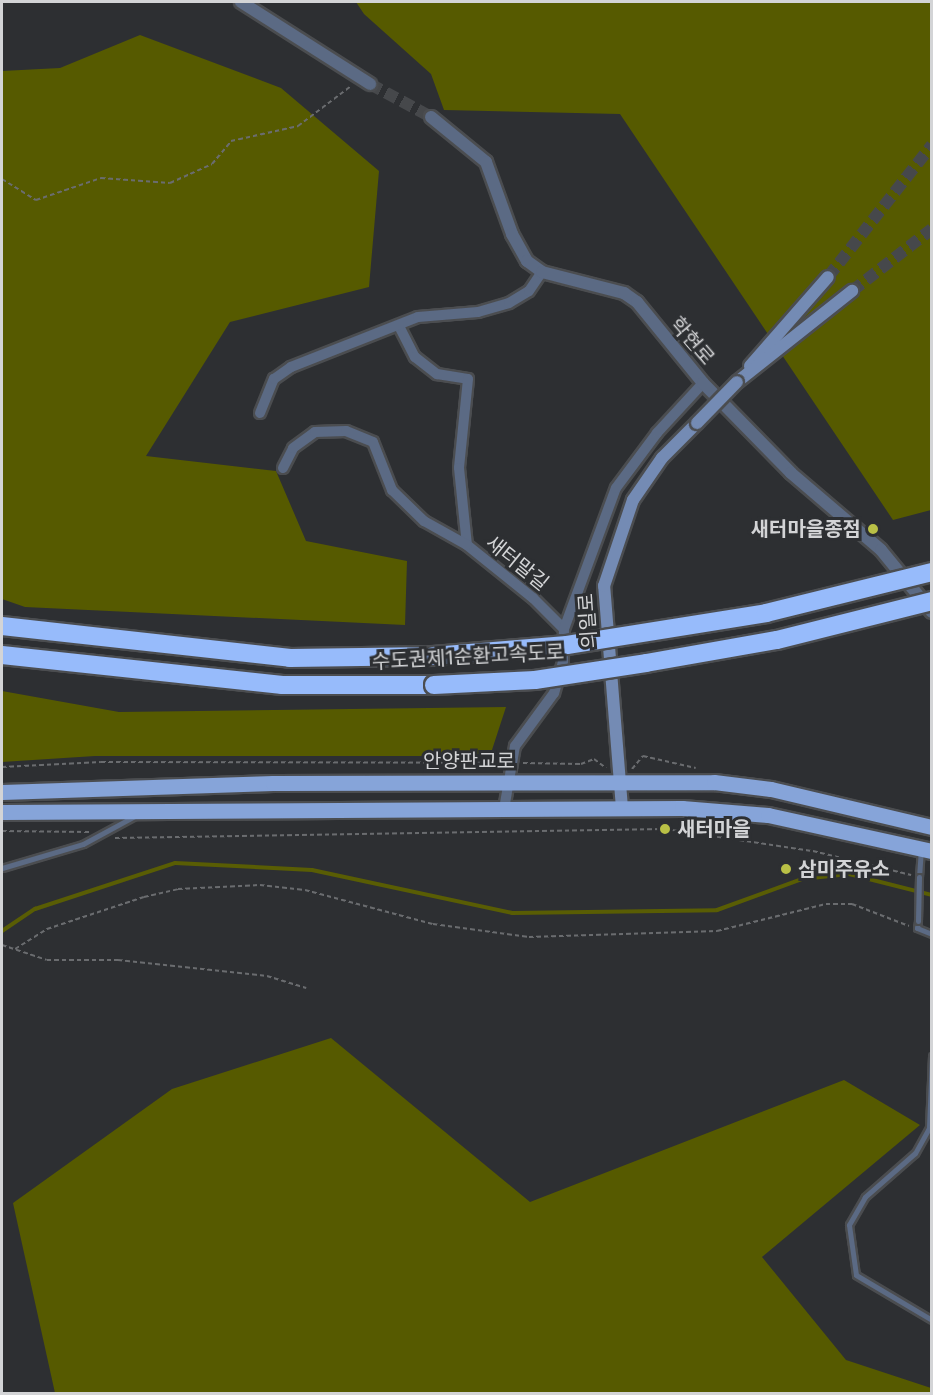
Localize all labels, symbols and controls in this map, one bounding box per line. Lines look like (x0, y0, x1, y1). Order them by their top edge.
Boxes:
street label: 학현로 (665, 312, 719, 370)
place label: 새터마을종점 (751, 517, 861, 541)
marker: 새터마을종점 (866, 522, 880, 536)
street label: 새터말길 (481, 531, 553, 595)
street label: 의일로 (574, 593, 602, 649)
street label: 수도권제1순환고속도로 (371, 640, 565, 674)
street label: 안양판교로 (423, 749, 515, 773)
place label: 새터마을 (677, 817, 751, 841)
marker: 새터마을 (658, 822, 672, 836)
place label: 삼미주유소 (798, 857, 890, 881)
marker: 삼미주유소 (779, 862, 793, 876)

